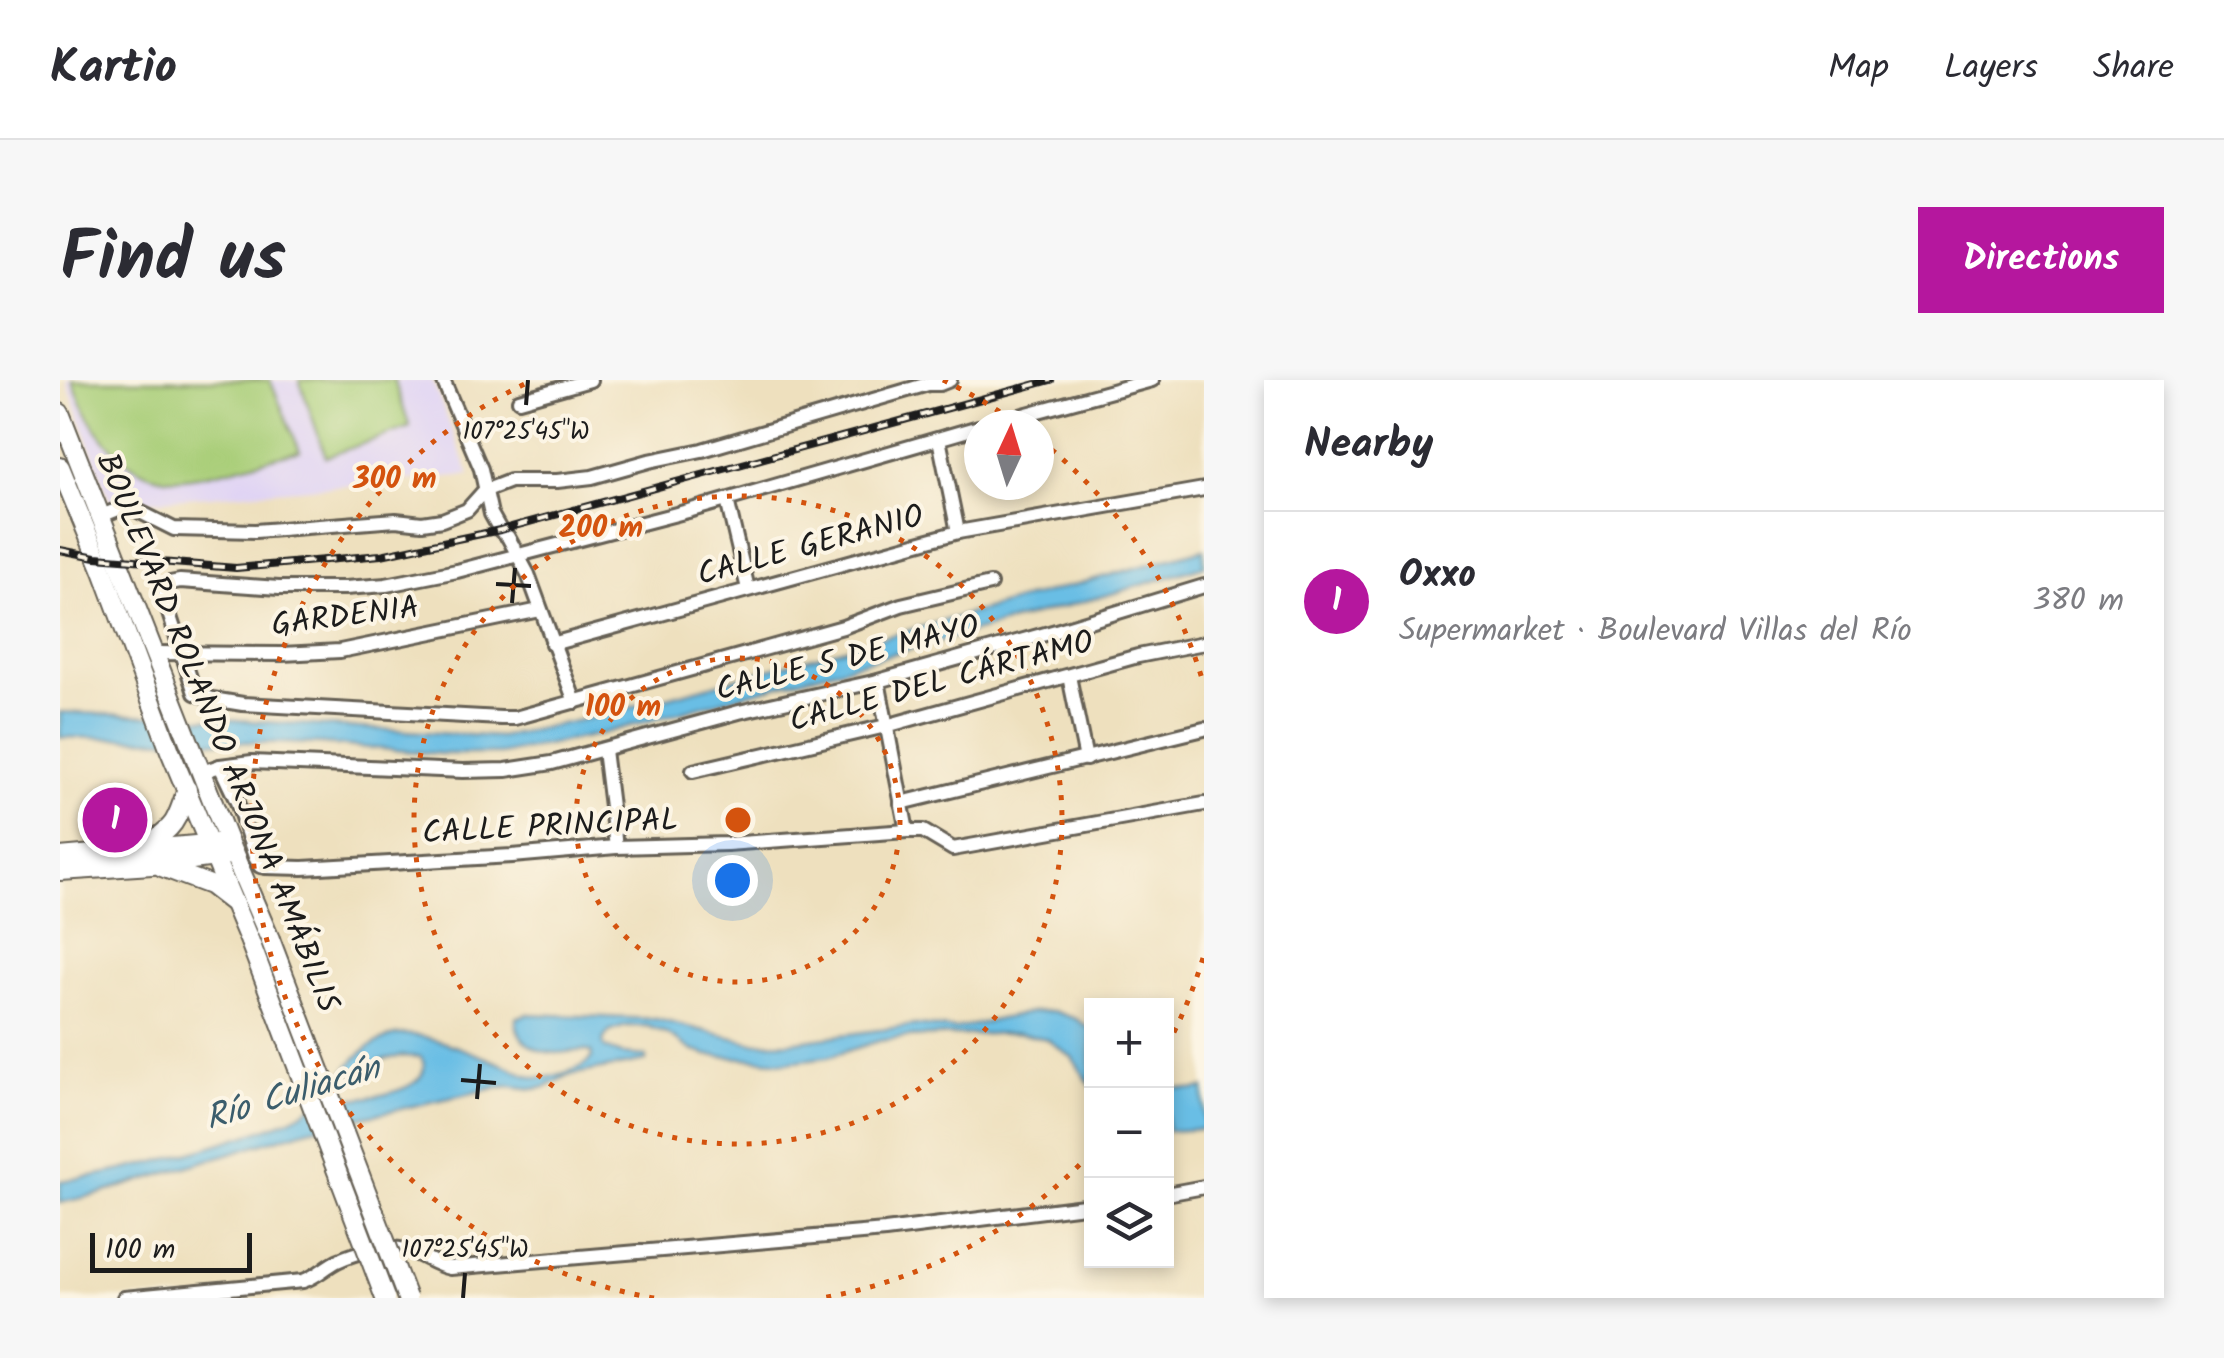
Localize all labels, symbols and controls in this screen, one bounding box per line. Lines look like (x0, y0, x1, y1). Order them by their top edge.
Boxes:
text: Kartio (50, 31, 177, 107)
text: Map (1828, 41, 1889, 97)
text: Layers (1944, 41, 2038, 97)
text: Share (2093, 41, 2174, 97)
text: Find us (60, 205, 286, 316)
button: Directions (1918, 207, 2164, 313)
north arrow (964, 410, 1054, 500)
text: 107°25'45"W (463, 412, 589, 452)
text: Nearby (1304, 412, 1433, 479)
street label: BOULEVARD ROLANDO ARJONA AMÁBILIS (81, 445, 353, 1020)
text: 300 m (352, 456, 437, 504)
street label: CALLE GERANIO (692, 492, 930, 601)
text: 200 m (559, 505, 643, 553)
text: Oxxo (1399, 546, 1476, 606)
text: 1 (1332, 576, 1341, 627)
text: 380 m (2032, 576, 2124, 627)
street label: GARDENIA (269, 583, 422, 652)
street label: CALLE 5 DE MAYO (710, 602, 985, 717)
text: Supermarket · Boulevard Villas del Río (1399, 606, 1912, 657)
street label: CALLE DEL CÁRTAMO (784, 617, 1100, 748)
text: 100 m (585, 684, 661, 732)
pin: 1 (82, 782, 148, 858)
street label: CALLE PRINCIPAL (421, 795, 679, 860)
centre of rings (720, 802, 756, 838)
your location (707, 855, 758, 906)
map controls (1084, 998, 1174, 1268)
button: + (1084, 998, 1174, 1088)
water label: Río Culiacán (198, 1041, 390, 1148)
button: − (1084, 1088, 1174, 1178)
button: layers (1084, 1178, 1174, 1268)
scale bar (90, 1228, 252, 1273)
text: 100 m (105, 1228, 175, 1273)
text: 107°25'45"W (402, 1230, 528, 1270)

